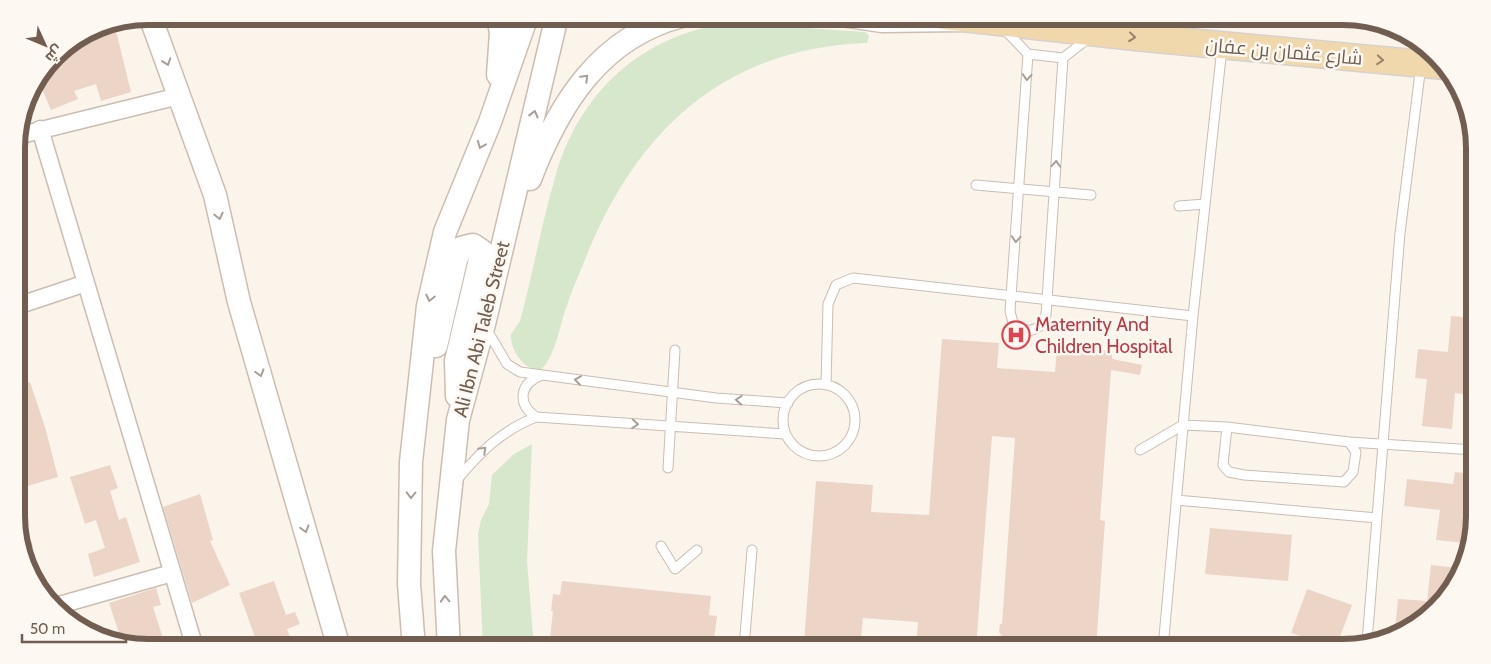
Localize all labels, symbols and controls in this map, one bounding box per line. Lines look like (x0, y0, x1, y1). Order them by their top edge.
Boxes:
north arrow (20, 20, 70, 70)
one-way arrow (1128, 31, 1136, 42)
street label: شارع عثمان بن عفان (1204, 33, 1363, 72)
text: ش (42, 41, 67, 67)
one-way arrow (1377, 54, 1385, 65)
one-way arrow (161, 57, 171, 66)
one-way arrow (1021, 73, 1032, 81)
one-way arrow (579, 75, 588, 84)
one-way arrow (528, 111, 538, 119)
one-way arrow (477, 140, 487, 148)
one-way arrow (1051, 160, 1062, 168)
one-way arrow (213, 211, 224, 220)
one-way arrow (1010, 235, 1021, 243)
street label: Ali Ibn Abi Taleb Street (448, 238, 515, 420)
one-way arrow (425, 294, 436, 303)
place label: Maternity And Children Hospital (1035, 313, 1173, 358)
hospital icon: Maternity And Children Hospital (1001, 320, 1031, 350)
one-way arrow (254, 368, 264, 377)
one-way arrow (573, 375, 581, 386)
one-way arrow (735, 394, 743, 405)
one-way arrow (632, 418, 640, 429)
one-way arrow (478, 447, 487, 456)
one-way arrow (405, 491, 416, 499)
one-way arrow (299, 525, 309, 533)
one-way arrow (440, 595, 451, 603)
scale bar (22, 612, 126, 644)
text: 50 m (30, 620, 65, 638)

